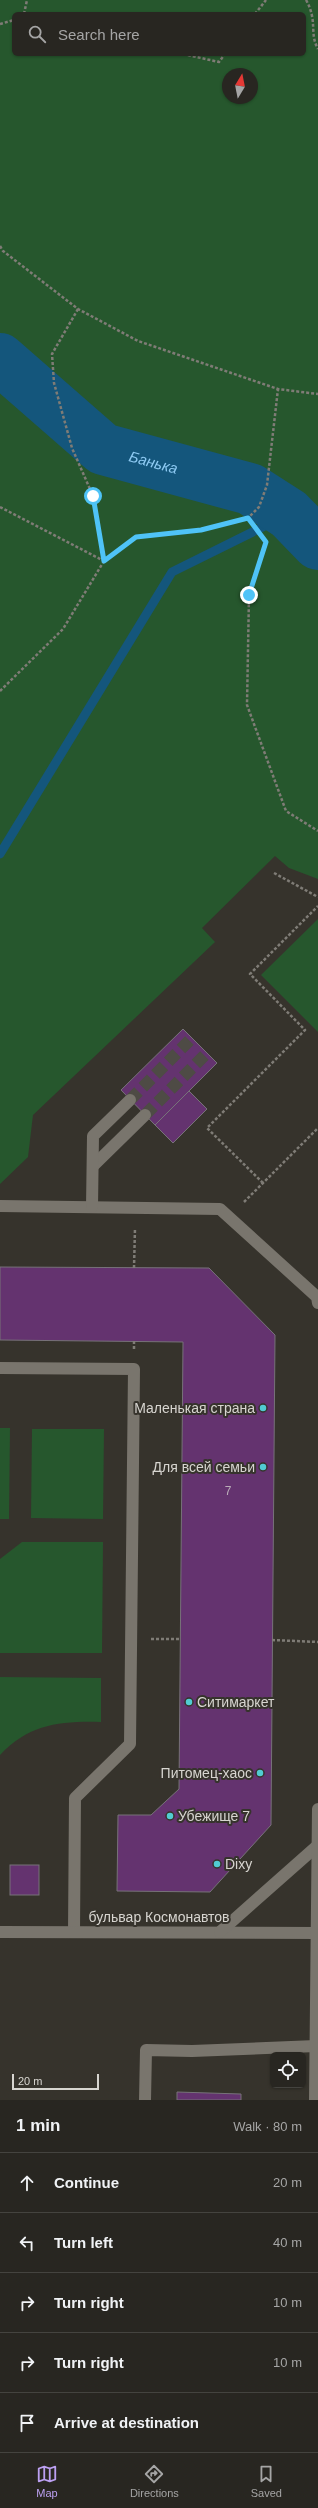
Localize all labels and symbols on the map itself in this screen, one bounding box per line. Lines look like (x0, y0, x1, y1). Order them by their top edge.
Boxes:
north arrow (222, 68, 258, 104)
water label: Банька (127, 448, 180, 477)
route start (84, 487, 102, 505)
route end (240, 586, 258, 604)
place label: Маленькая страна (134, 1400, 255, 1416)
marker: Маленькая страна (258, 1403, 268, 1413)
place label: Для всей семьи (153, 1459, 255, 1475)
marker: Для всей семьи (258, 1462, 268, 1472)
house number: 7 (225, 1484, 232, 1498)
place label: Ситимаркет (197, 1694, 275, 1710)
marker: Ситимаркет (184, 1697, 194, 1707)
place label: Питомец-хаос (161, 1765, 252, 1781)
marker: Питомец-хаос (255, 1768, 265, 1778)
place label: Убежище 7 (178, 1808, 250, 1824)
marker: Убежище 7 (165, 1811, 175, 1821)
place label: Dixy (225, 1856, 252, 1872)
marker: Dixy (212, 1859, 222, 1869)
street label: бульвар Космонавтов (88, 1909, 230, 1925)
scale bar (12, 2072, 99, 2091)

